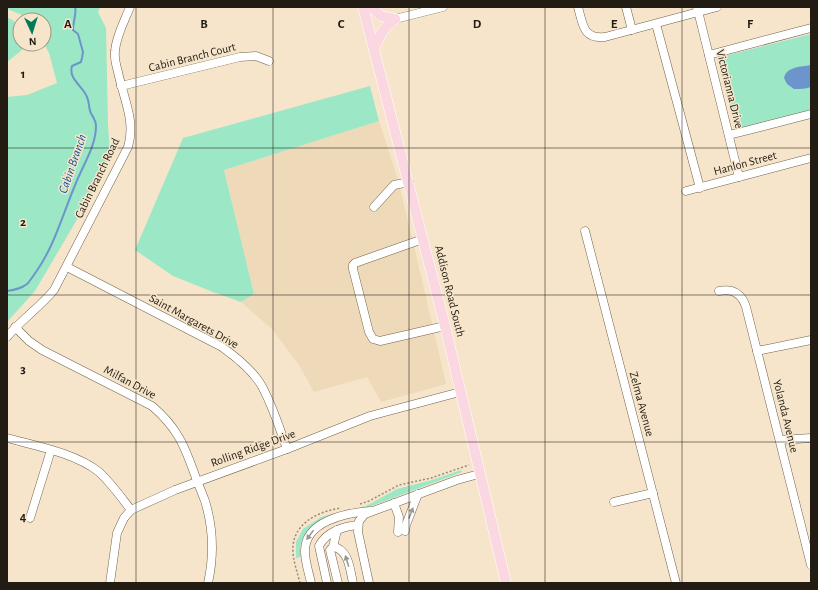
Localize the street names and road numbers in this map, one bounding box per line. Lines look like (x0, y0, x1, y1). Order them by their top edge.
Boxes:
street label: Cabin Branch Court (147, 40, 237, 74)
street label: Victorianna Drive (714, 48, 746, 130)
street label: Cabin Branch Road (72, 136, 122, 220)
street label: Hanlon Street (712, 149, 778, 177)
street label: Addison Road South (433, 244, 467, 338)
street label: Saint Margarets Drive (147, 291, 241, 351)
street label: Milfan Drive (102, 363, 158, 401)
street label: Zelma Avenue (628, 370, 656, 438)
street label: Yolanda Avenue (771, 378, 801, 454)
street label: Rolling Ridge Drive (209, 427, 297, 469)

